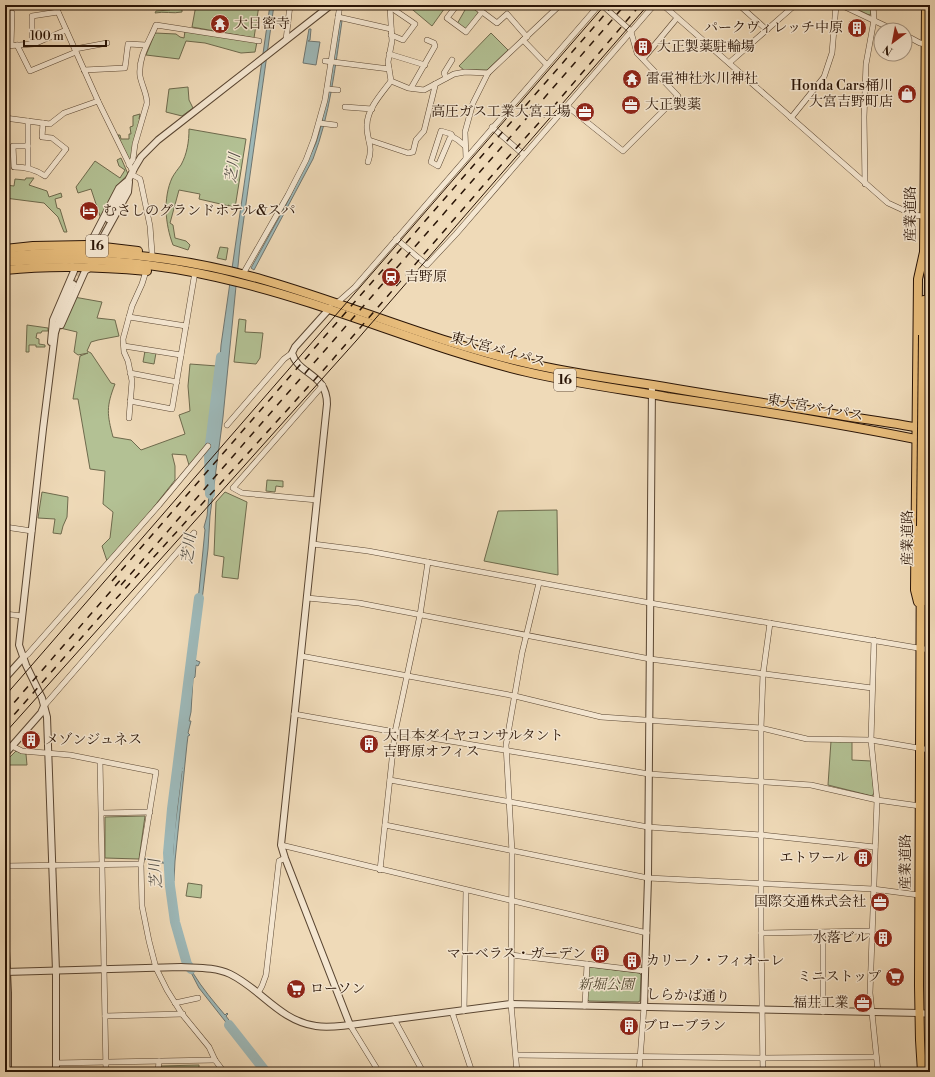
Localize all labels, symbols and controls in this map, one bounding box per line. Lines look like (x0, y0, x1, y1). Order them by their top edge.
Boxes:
temple icon: 大日密寺 (209, 13, 231, 35)
place label: 大日密寺 (234, 15, 290, 33)
building icon: パークヴィレッチ中原 (846, 17, 868, 39)
place label: パークヴィレッチ中原 (704, 19, 843, 37)
scale bar (24, 22, 106, 48)
north arrow (873, 22, 913, 62)
text: 100 m (30, 29, 64, 44)
building icon: 大正製薬駐輪場 (632, 36, 654, 58)
place label: 大正製薬駐輪場 (657, 38, 755, 56)
text: N (881, 41, 896, 58)
temple icon: 雷電神社氷川神社 (621, 68, 643, 90)
place label: 雷電神社氷川神社 (646, 70, 758, 88)
place label: Honda Cars桶川 大宮吉野町店 (791, 77, 893, 111)
shop icon: Honda Cars桶川 大宮吉野町店 (896, 83, 918, 105)
office icon: 大正製薬 (620, 94, 642, 116)
place label: 大正製薬 (645, 96, 701, 114)
office icon: 高圧ガス工業大宮工場 (574, 101, 596, 123)
place label: 高圧ガス工業大宮工場 (431, 103, 571, 121)
water label: 芝川 (222, 150, 245, 184)
street label: 産業道路 (902, 186, 920, 242)
hotel icon: むさしのグランドホテル&スパ (78, 200, 100, 222)
place label: むさしのグランドホテル&スパ (103, 202, 296, 220)
road number: 16 (86, 235, 108, 257)
station icon: 吉野原 (380, 266, 402, 288)
place label: 吉野原 (405, 268, 447, 286)
street label: 東大宮バイパス (448, 329, 548, 371)
road number: 16 (554, 369, 576, 391)
street label: 東大宮バイパス (765, 391, 865, 425)
street label: 産業道路 (899, 510, 917, 566)
water label: 芝川 (178, 531, 201, 565)
place label: 大日本ダイヤコンサルタント 吉野原オフィス (383, 727, 563, 761)
building icon: メゾンジュネス (20, 729, 42, 751)
place label: メゾンジュネス (45, 731, 142, 749)
building icon: 大日本ダイヤコンサルタント 吉野原オフィス (358, 733, 380, 755)
street label: 産業道路 (897, 834, 915, 890)
building icon: エトワール (852, 847, 874, 869)
place label: エトワール (779, 849, 849, 867)
water label: 芝川 (145, 856, 167, 890)
office icon: 国際交通株式会社 (869, 891, 891, 913)
place label: 国際交通株式会社 (754, 893, 866, 911)
building icon: 水落ビル (872, 927, 894, 949)
place label: 水落ビル (813, 929, 869, 947)
building icon: マーベラス・ガーデン (589, 943, 611, 965)
place label: マーベラス・ガーデン (447, 945, 586, 963)
building icon: カリーノ・フィオーレ (621, 950, 643, 972)
place label: カリーノ・フィオーレ (646, 952, 784, 970)
supermarket icon: ミニストップ (884, 966, 906, 988)
place label: ミニストップ (797, 968, 881, 986)
park label: 新堀公園 (578, 976, 636, 994)
supermarket icon: ローソン (285, 978, 307, 1000)
place label: ローソン (310, 980, 365, 998)
street label: しらかば通り (646, 986, 730, 1006)
office icon: 福井工業 (852, 992, 874, 1014)
place label: 福井工業 (793, 994, 849, 1012)
building icon: ブローブラン (618, 1015, 640, 1037)
place label: ブローブラン (643, 1017, 726, 1035)

